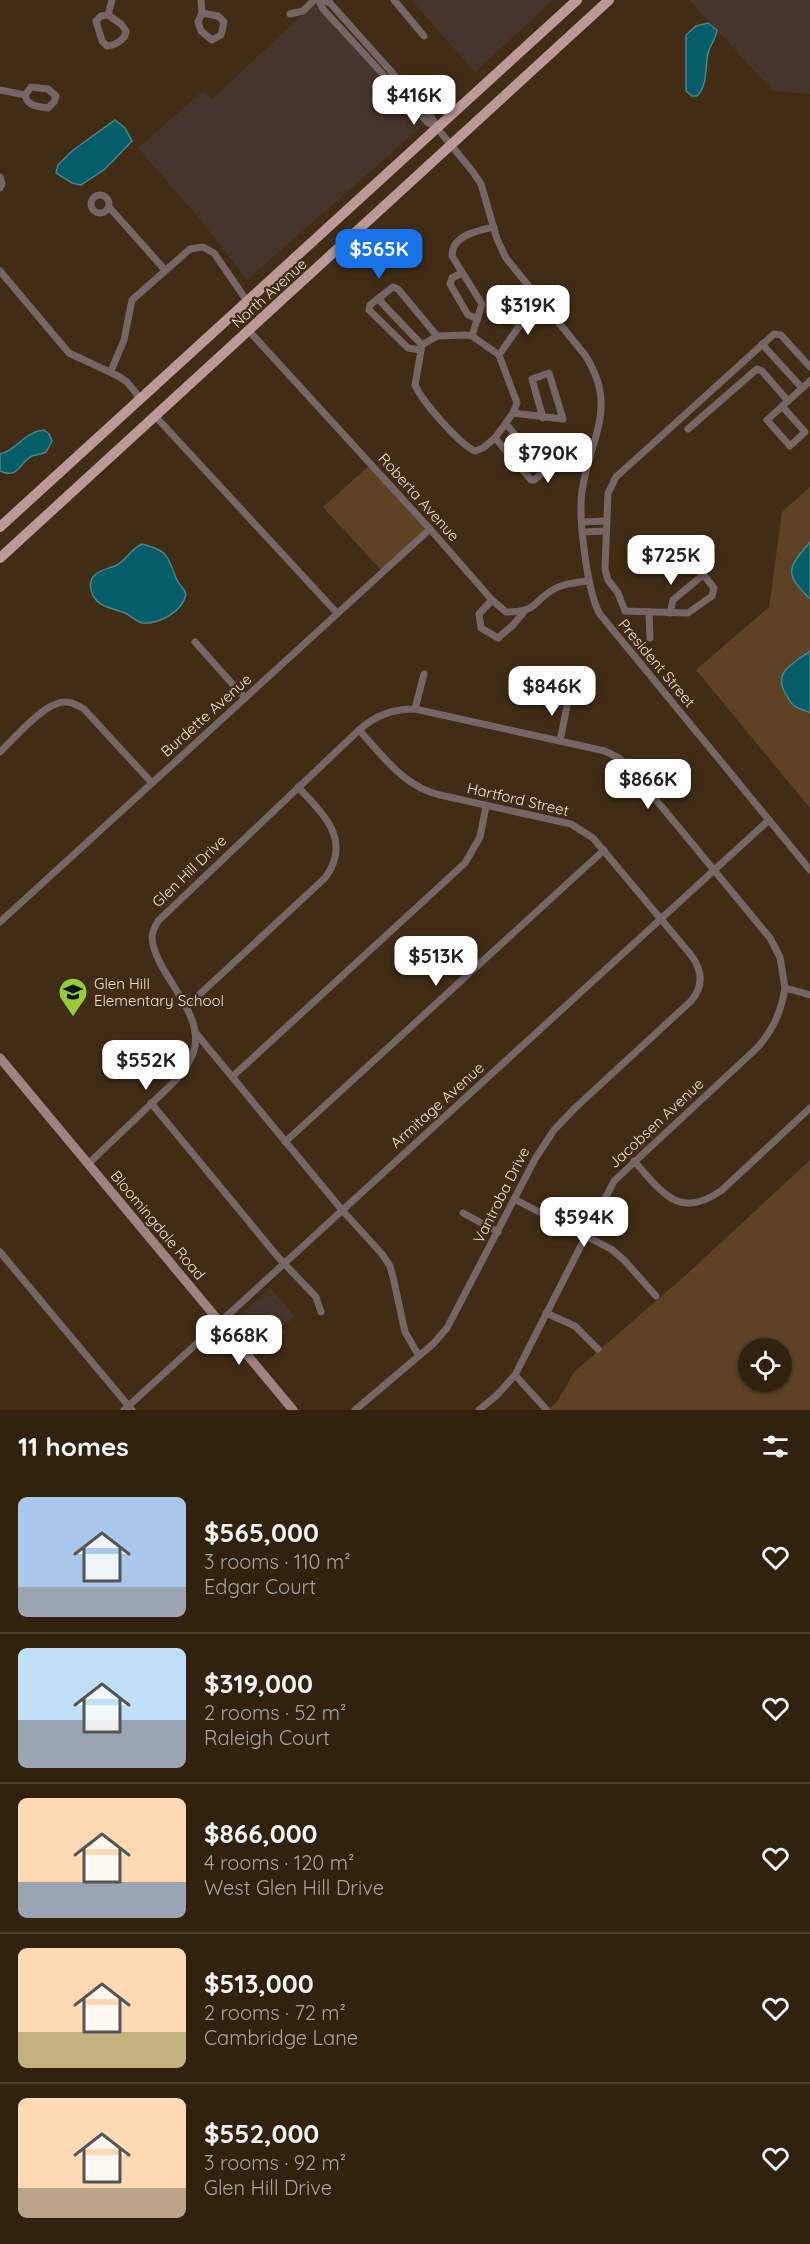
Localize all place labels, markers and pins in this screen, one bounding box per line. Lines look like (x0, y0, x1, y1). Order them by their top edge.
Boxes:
pin: $416K (372, 75, 456, 126)
pin: $565K (337, 229, 421, 280)
pin: $319K (486, 285, 570, 336)
pin: $790K (506, 433, 590, 484)
pin: $725K (629, 535, 713, 586)
pin: $846K (510, 666, 594, 717)
pin: $866K (606, 759, 690, 810)
pin: $513K (394, 936, 478, 987)
place label: Glen Hill Elementary School (94, 974, 224, 1010)
school or university icon: Glen Hill Elementary School (57, 976, 89, 1018)
pin: $552K (104, 1040, 188, 1091)
pin: $594K (542, 1197, 626, 1248)
pin: $668K (197, 1315, 281, 1366)

